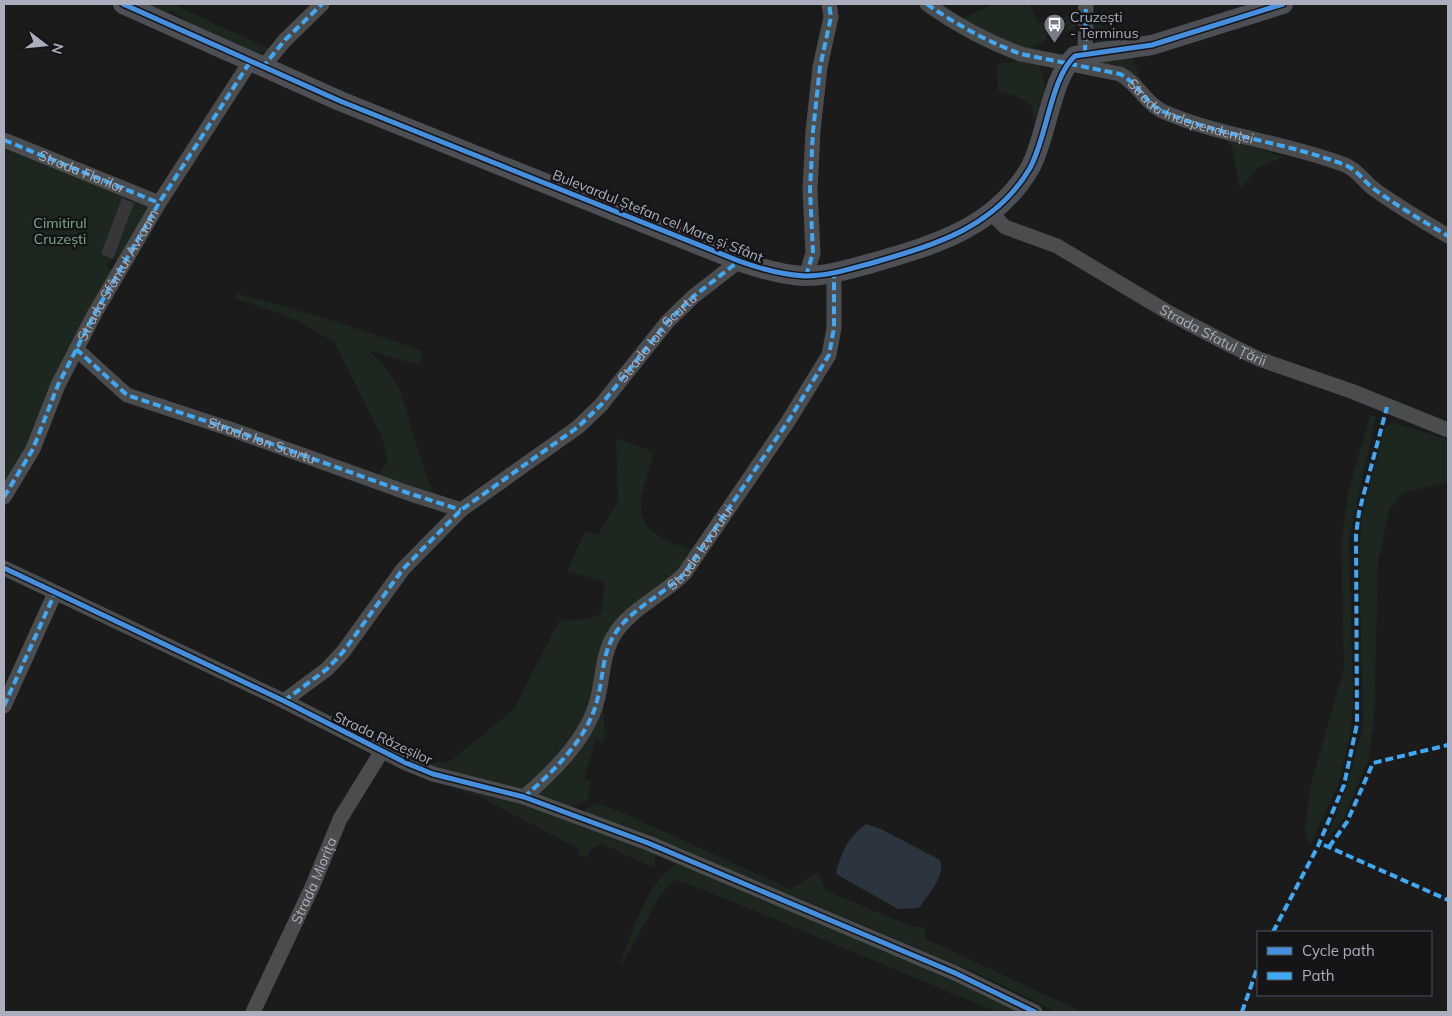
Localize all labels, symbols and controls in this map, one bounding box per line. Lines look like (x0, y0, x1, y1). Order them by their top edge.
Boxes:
place label: Cruzești - Terminus (1070, 8, 1139, 42)
bus stop icon: Cruzești - Terminus (1042, 13, 1066, 44)
north arrow (20, 20, 70, 70)
text: N (47, 41, 68, 56)
street label: Strada Independenței (1124, 75, 1256, 148)
street label: Strada Florilor (36, 146, 128, 198)
street label: Bulevardul Ștefan cel Mare și Sfânt (550, 165, 766, 267)
street label: Strada Sfântul Avraam (73, 206, 163, 344)
park label: Cimitirul Cruzești (33, 214, 87, 248)
street label: Strada Ion Scurtu (613, 289, 701, 386)
street label: Strada Sfatul Țării (1156, 300, 1269, 370)
street label: Strada Ion Scurtu (206, 413, 318, 468)
street label: Strada Izvorului (663, 501, 737, 594)
street label: Strada Răzeșilor (331, 707, 436, 769)
street label: Strada Miorița (287, 835, 341, 927)
legend (1257, 931, 1432, 996)
text: Cycle path (1302, 941, 1375, 960)
text: Path (1302, 966, 1334, 985)

